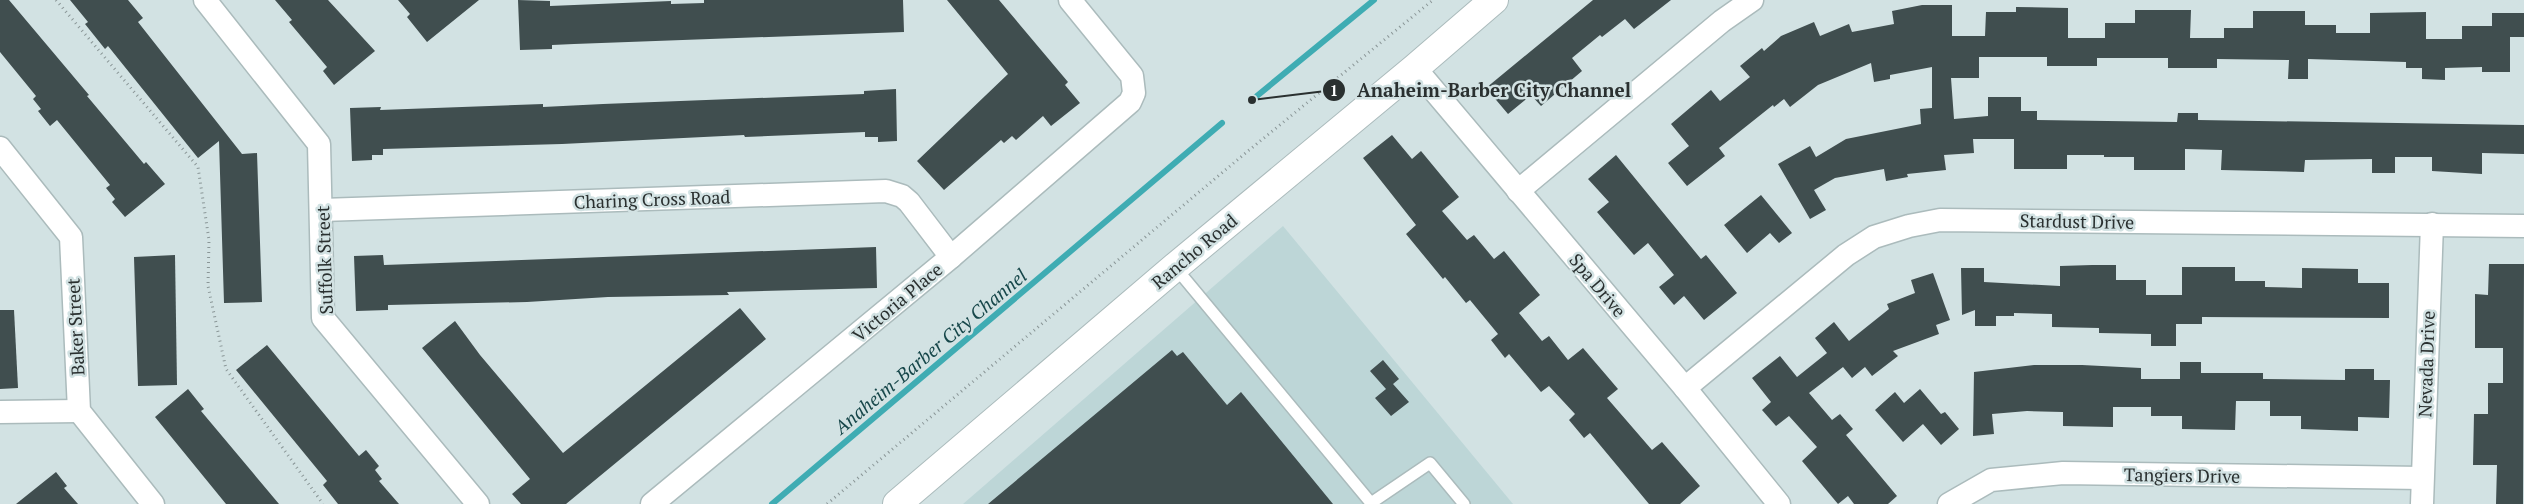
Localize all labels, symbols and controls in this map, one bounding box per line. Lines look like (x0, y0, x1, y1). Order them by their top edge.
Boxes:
callout: Anaheim-Barber City Channel (1322, 73, 1641, 107)
text: Anaheim-Barber City Channel (1357, 77, 1631, 102)
text: 1 (1330, 80, 1338, 100)
street label: Charing Cross Road (573, 184, 731, 214)
street label: Suffolk Street (310, 205, 338, 315)
street label: Rancho Road (1146, 208, 1242, 294)
street label: Stardust Drive (2020, 208, 2134, 234)
street label: Spa Drive (1564, 248, 1632, 322)
street label: Victoria Place (847, 257, 947, 347)
water label: Anaheim-Barber City Channel (828, 262, 1032, 440)
street label: Baker Street (60, 277, 90, 376)
street label: Nevada Drive (2412, 310, 2440, 418)
street label: Tangiers Drive (2124, 462, 2240, 488)

